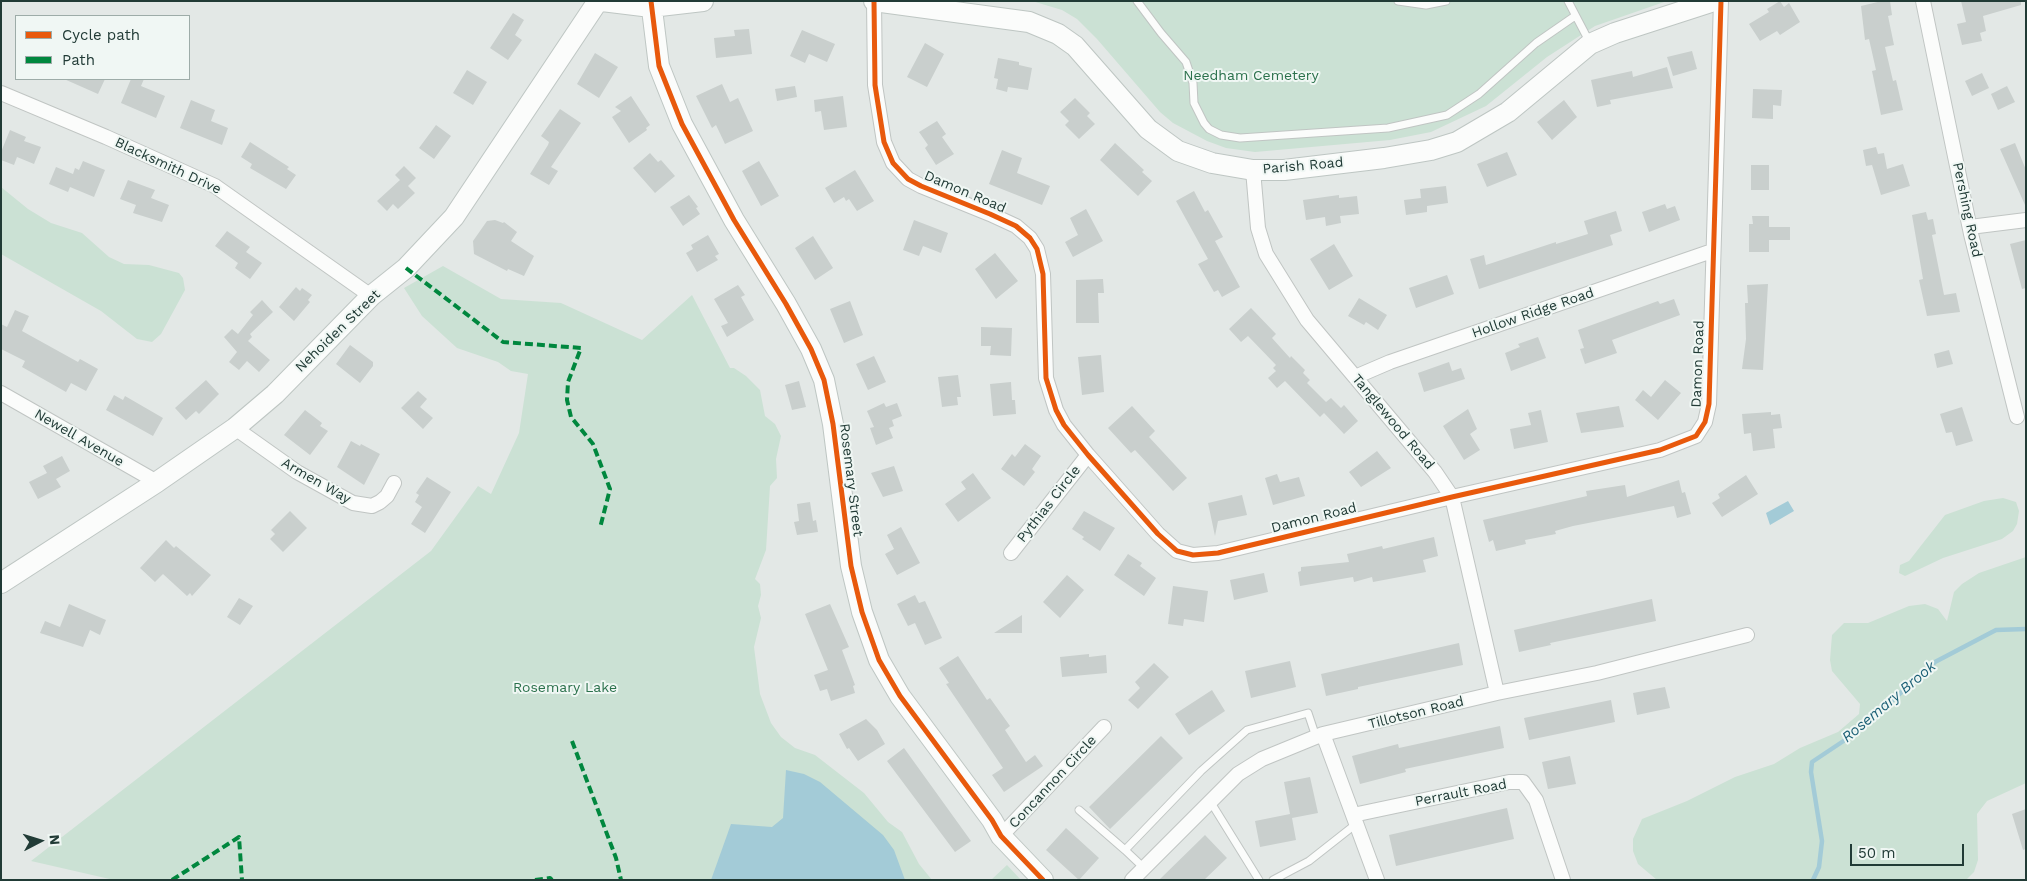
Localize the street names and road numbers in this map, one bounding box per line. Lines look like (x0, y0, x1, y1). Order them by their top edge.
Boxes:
street label: Blacksmith Drive (112, 134, 224, 198)
street label: Parish Road (1262, 154, 1344, 178)
street label: Pershing Road (1949, 161, 1985, 259)
street label: Damon Road (922, 167, 1008, 217)
street label: Hollow Ridge Road (1470, 284, 1596, 342)
street label: Nehoiden Street (292, 286, 384, 376)
street label: Damon Road (1688, 320, 1708, 408)
street label: Tanglewood Road (1348, 371, 1438, 473)
street label: Newell Avenue (31, 406, 127, 470)
street label: Rosemary Street (836, 422, 866, 538)
street label: Armen Way (278, 454, 354, 508)
street label: Pythias Circle (1014, 462, 1084, 546)
street label: Damon Road (1270, 499, 1358, 537)
street label: Tillotson Road (1366, 693, 1466, 733)
street label: Concannon Circle (1006, 732, 1100, 832)
street label: Perrault Road (1414, 776, 1508, 810)

